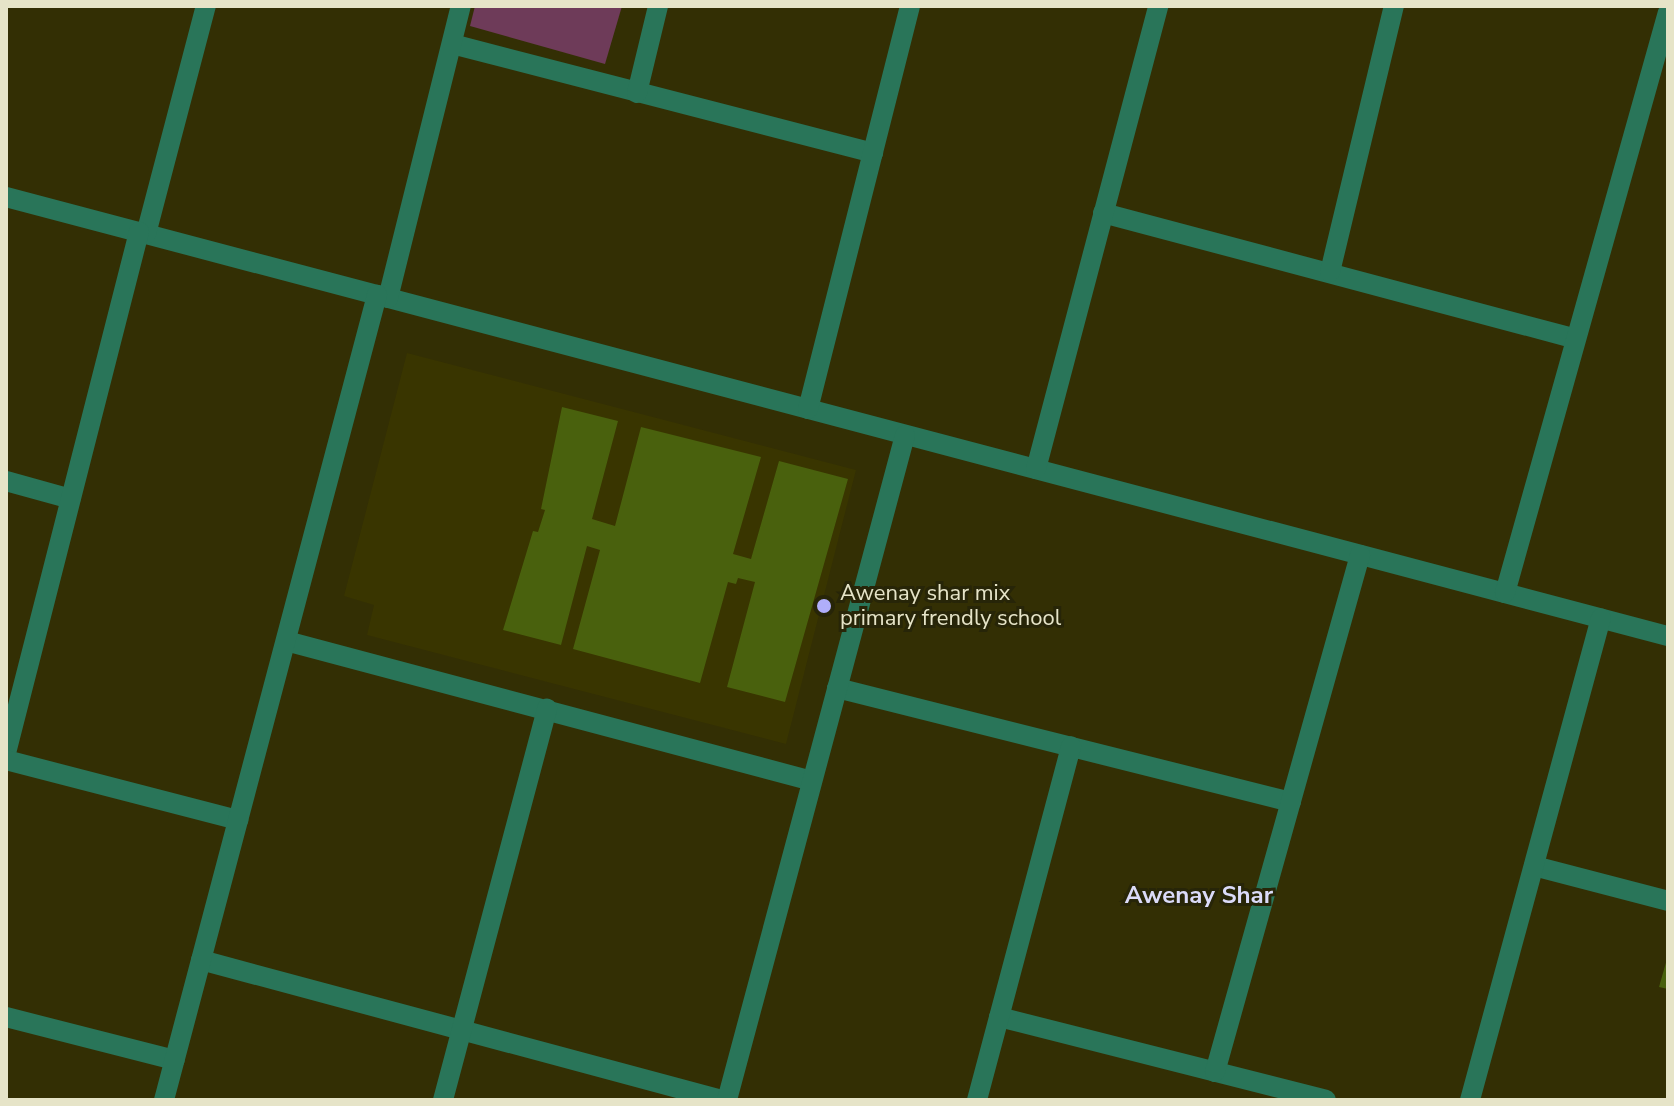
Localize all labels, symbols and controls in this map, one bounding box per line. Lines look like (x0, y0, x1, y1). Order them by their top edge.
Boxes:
place label: Awenay shar mix primary frendly school (840, 580, 1061, 632)
marker: Awenay shar mix primary frendly school (815, 597, 833, 615)
district label: Awenay Shar (1125, 882, 1273, 910)

